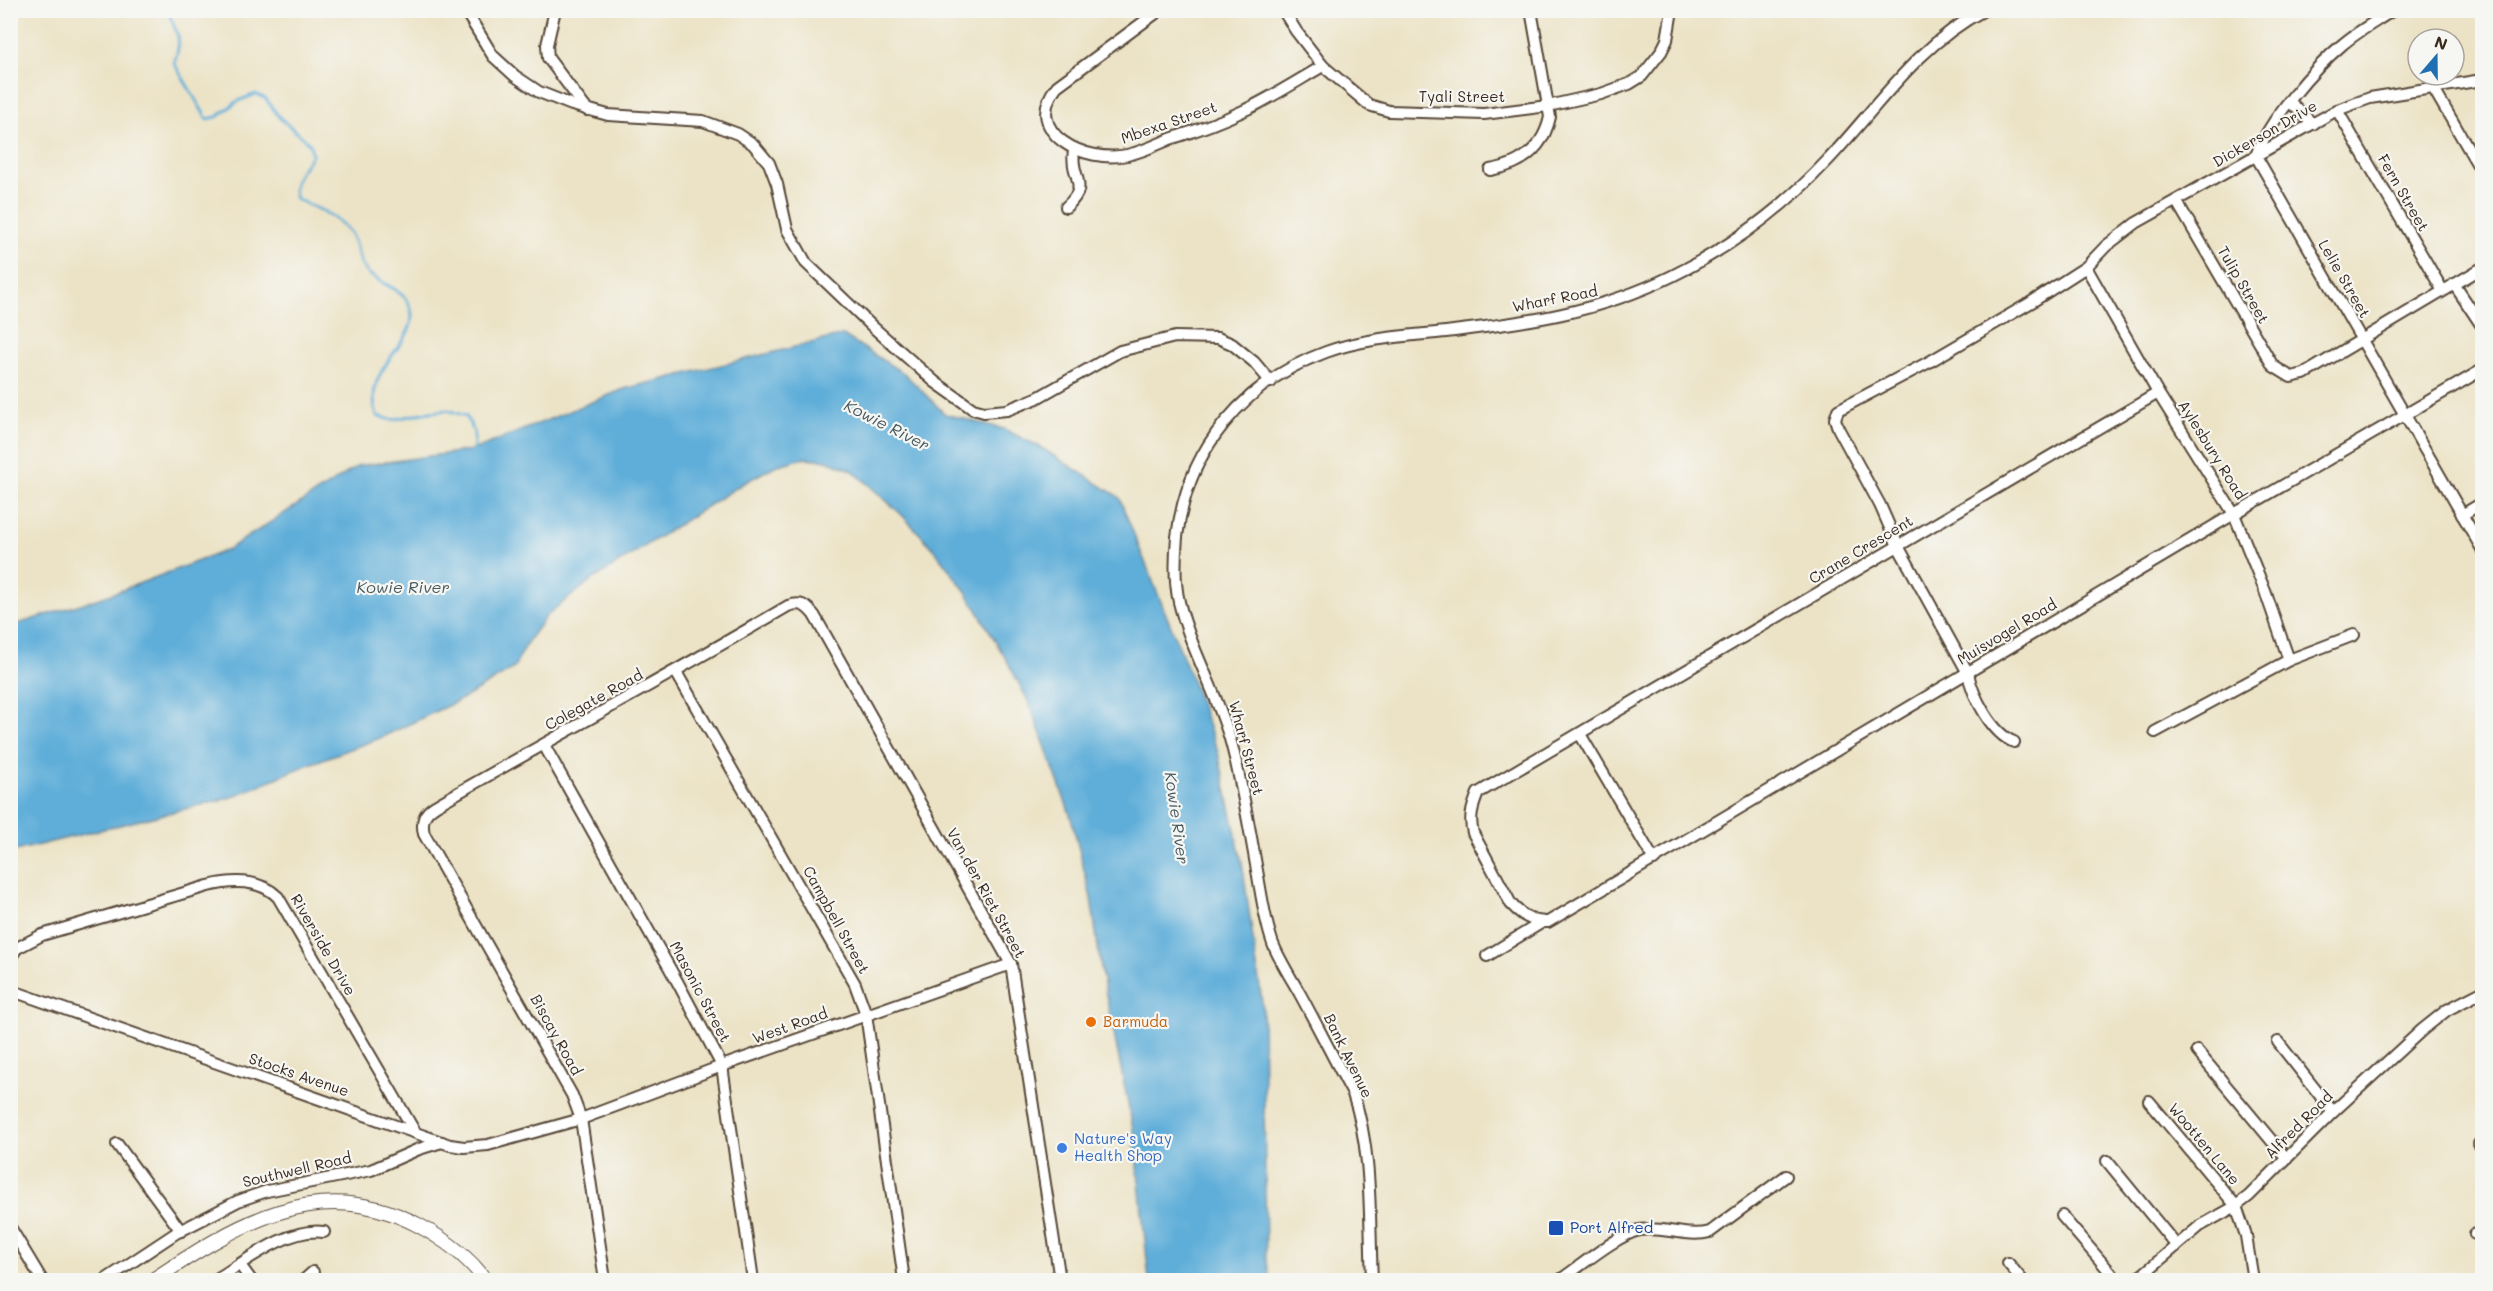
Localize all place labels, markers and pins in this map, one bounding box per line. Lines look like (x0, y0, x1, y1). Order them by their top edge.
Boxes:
place label: Barmuda (1103, 1011, 1168, 1031)
marker: Barmuda (1084, 1015, 1098, 1029)
place label: Nature's Way Health Shop (1074, 1128, 1172, 1165)
marker: Nature's Way Health Shop (1055, 1141, 1069, 1155)
place label: Port Alfred (1570, 1217, 1653, 1237)
marker: Port Alfred (1547, 1219, 1565, 1237)

